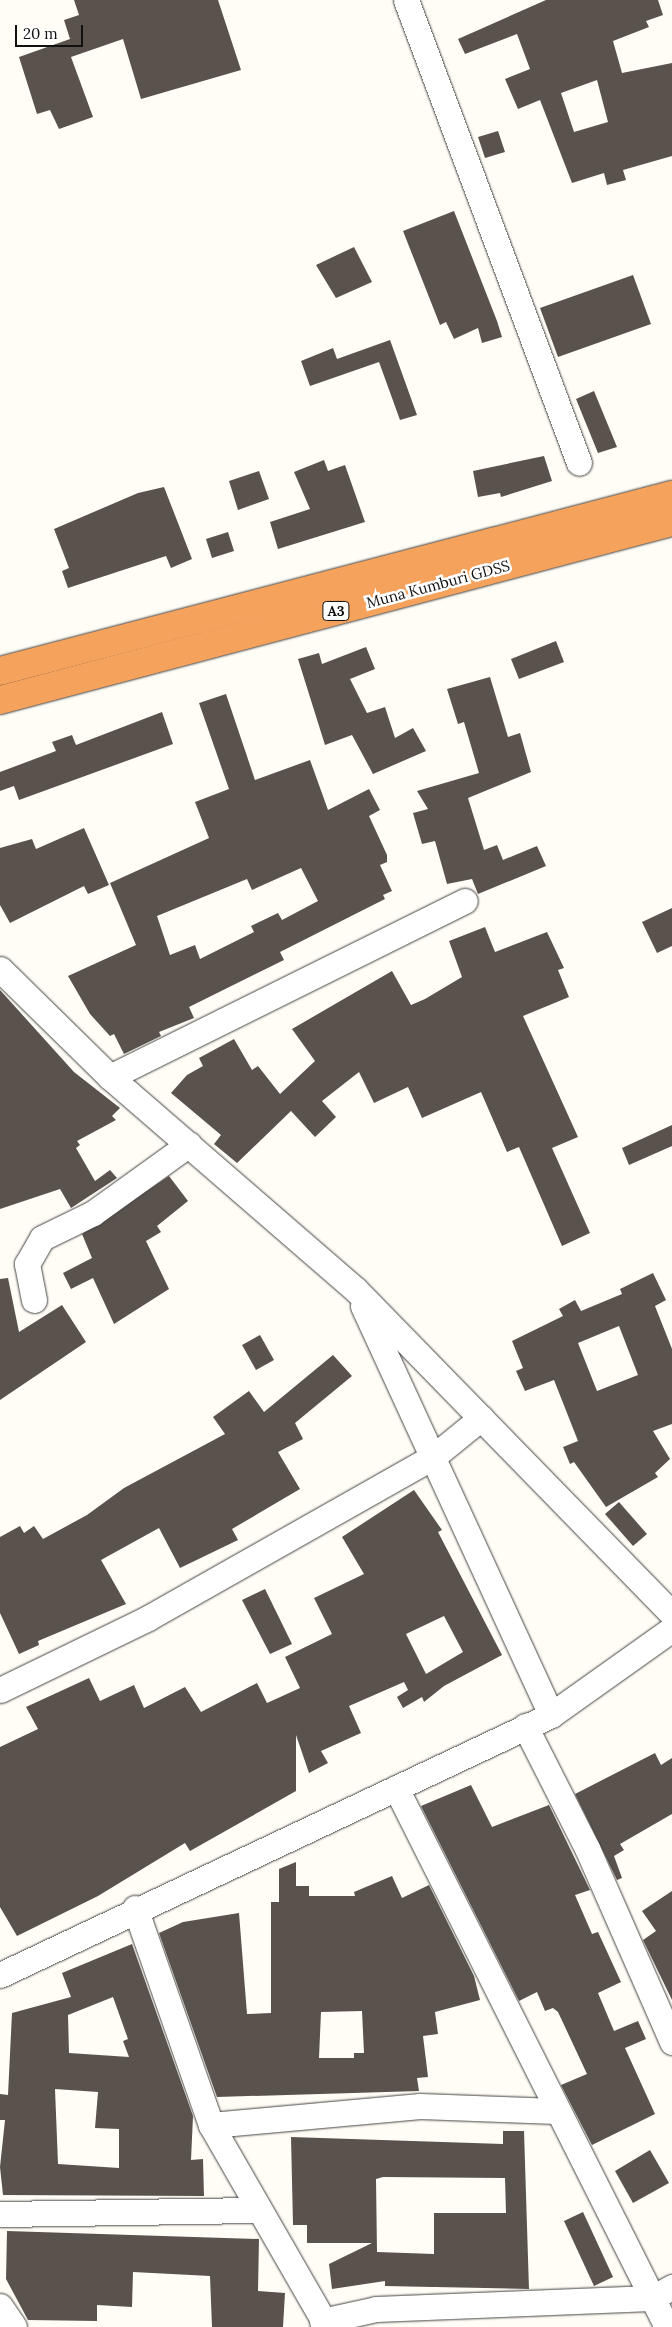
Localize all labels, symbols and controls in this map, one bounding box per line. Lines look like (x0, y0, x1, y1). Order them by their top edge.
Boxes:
scale bar (18, 15, 85, 47)
text: 20 m (23, 24, 58, 43)
street label: Muna Kumburi GDSS (364, 556, 512, 612)
road number: A3 (322, 600, 350, 622)

